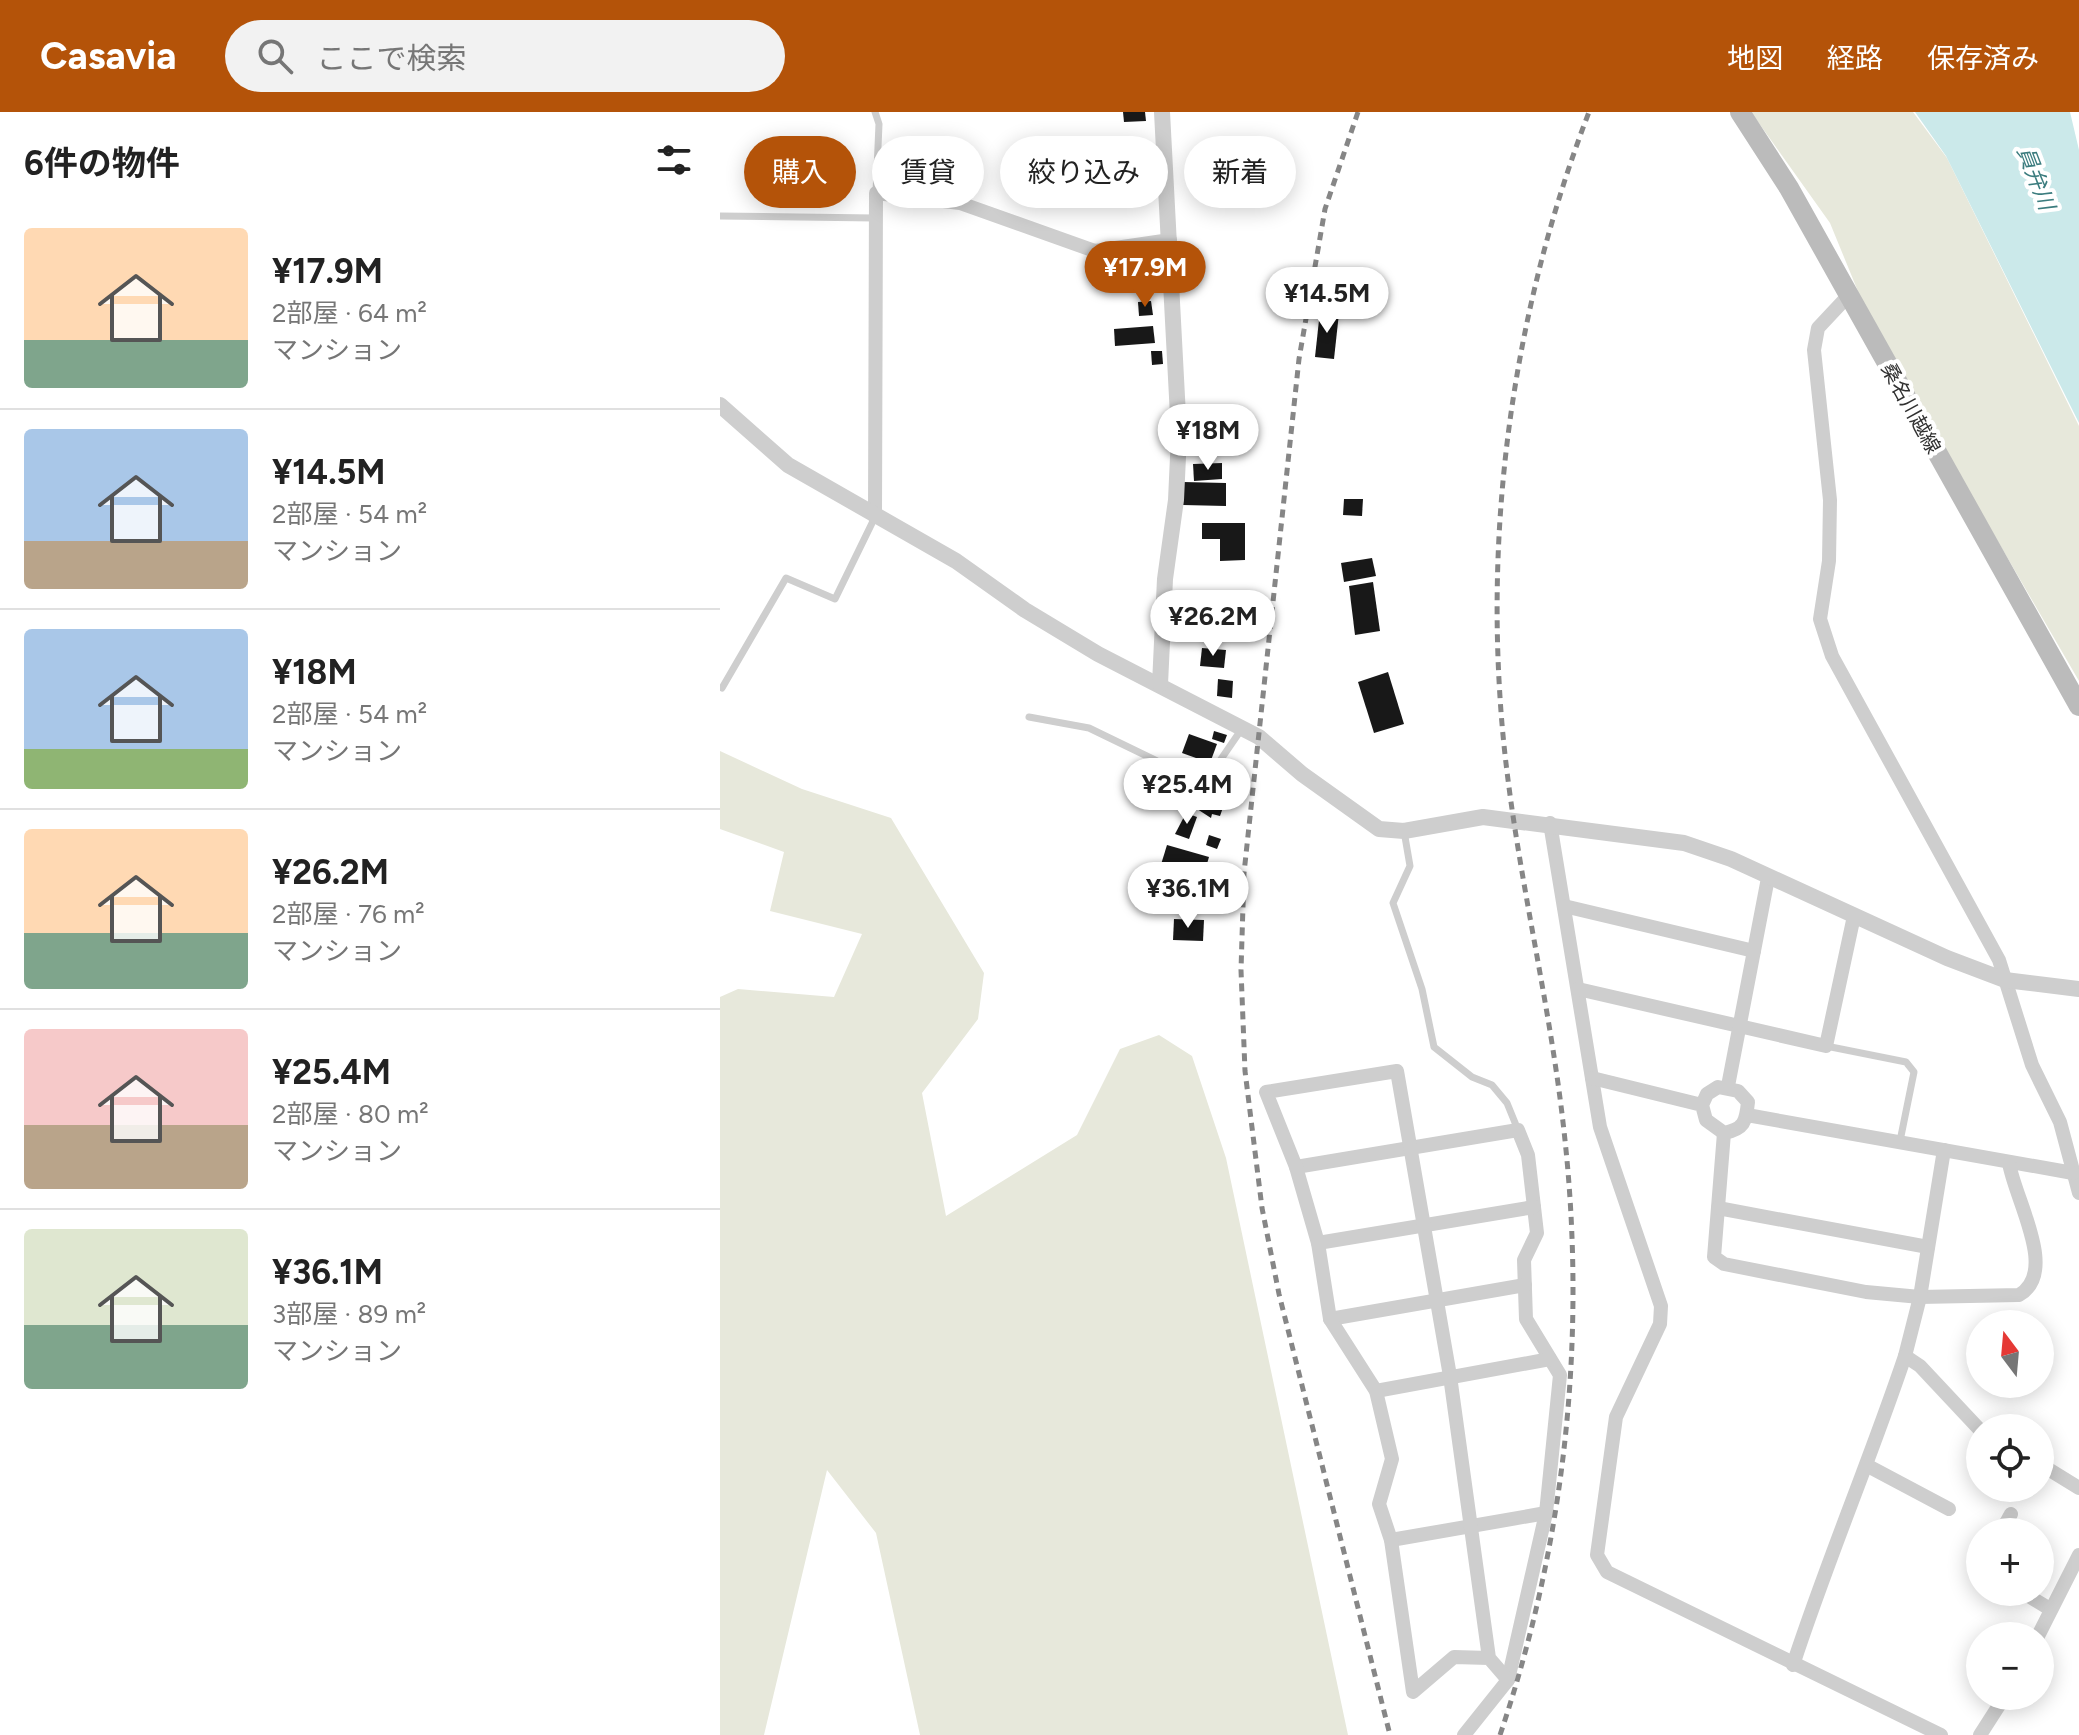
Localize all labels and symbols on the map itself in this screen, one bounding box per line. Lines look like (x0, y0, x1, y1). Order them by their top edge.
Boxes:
water label: 員弁川 (2012, 142, 2061, 216)
pin: ¥17.9M (1080, 241, 1210, 309)
pin: ¥14.5M (1262, 267, 1392, 335)
street label: 桑名川越線 (1876, 358, 1946, 458)
pin: ¥18M (1161, 404, 1255, 472)
pin: ¥26.2M (1148, 590, 1278, 658)
pin: ¥25.4M (1122, 758, 1252, 826)
pin: ¥36.1M (1123, 862, 1253, 930)
north arrow (1966, 1310, 2054, 1398)

